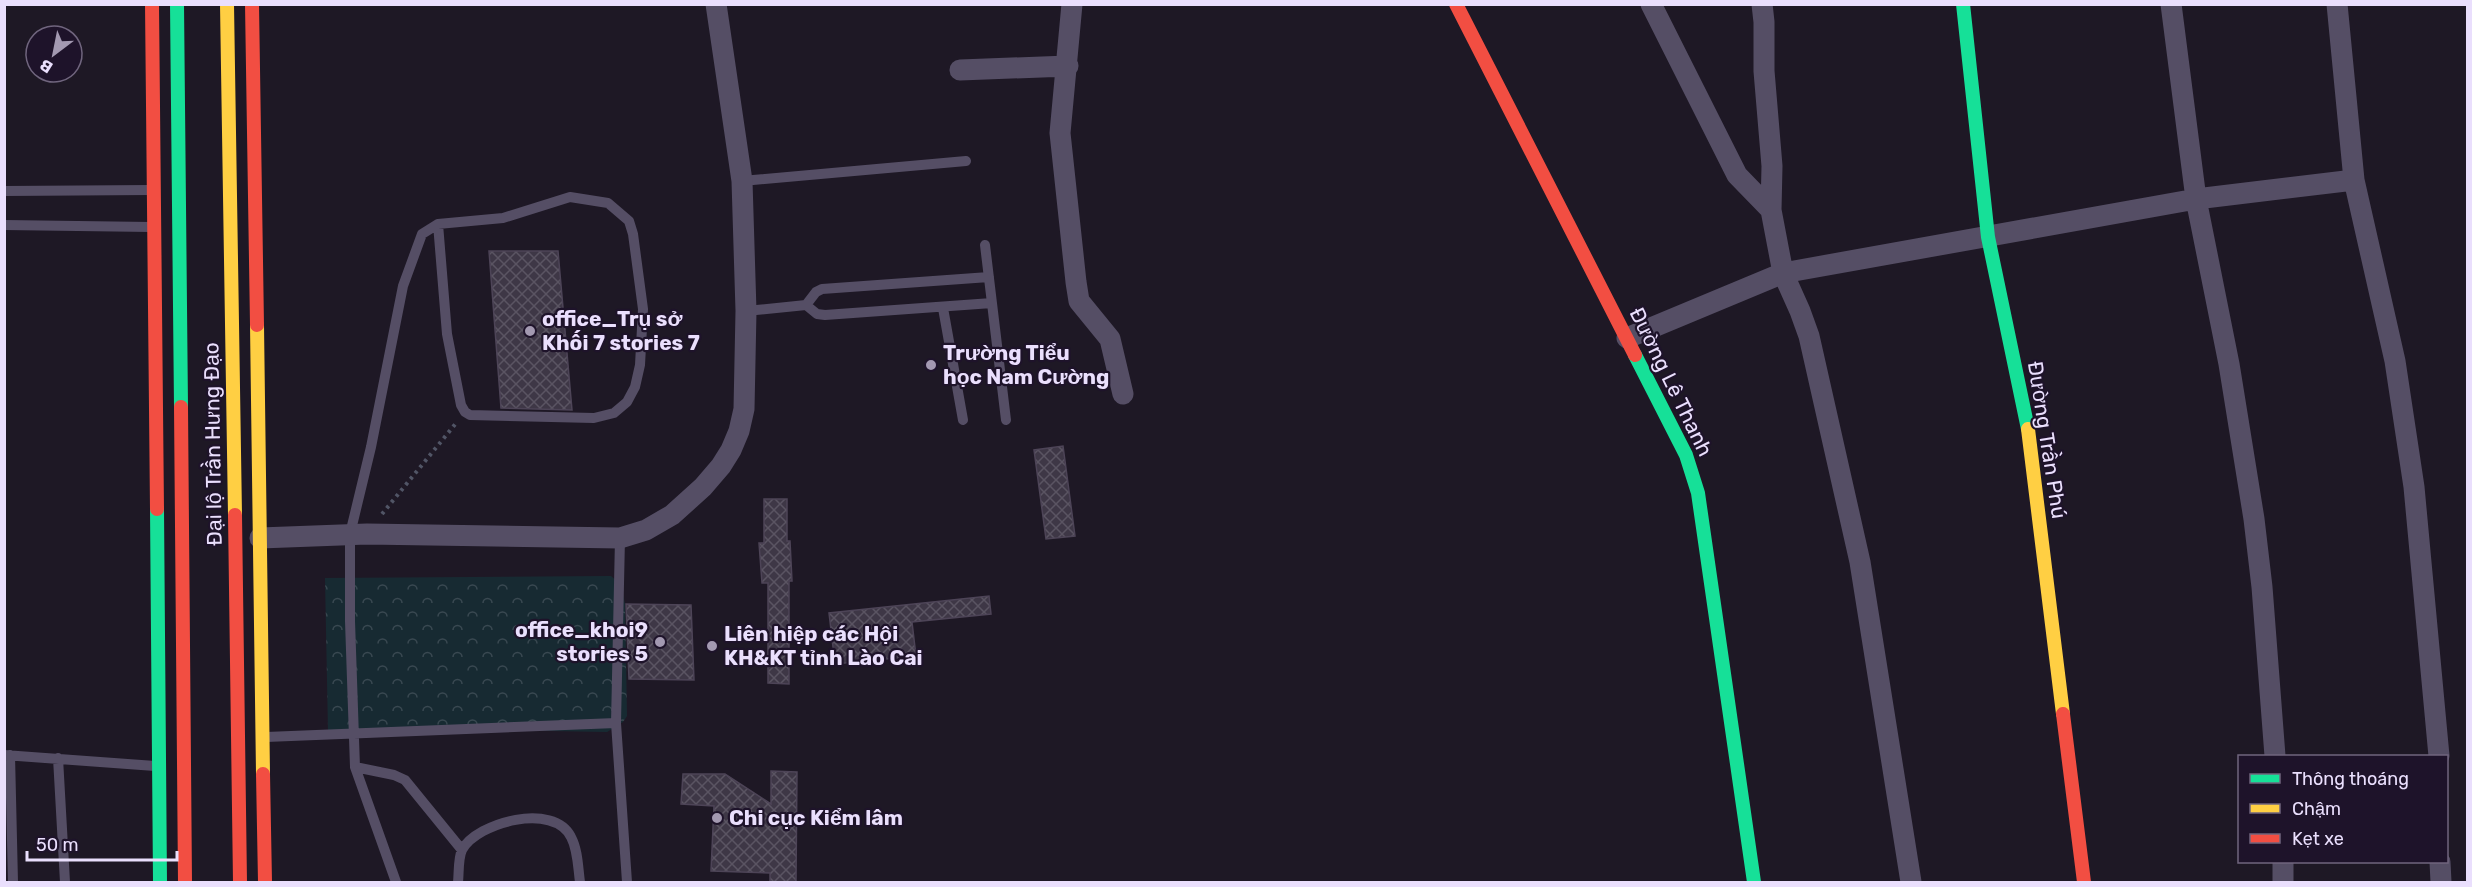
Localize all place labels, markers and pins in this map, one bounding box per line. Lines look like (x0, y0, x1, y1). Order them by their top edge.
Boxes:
place label: office_Trụ sở Khối 7 stories 7 (542, 306, 700, 355)
marker: office_Trụ sở Khối 7 stories 7 (523, 324, 537, 338)
place label: Trường Tiểu học Nam Cường (943, 340, 1109, 389)
marker: Trường Tiểu học Nam Cường (924, 358, 938, 372)
place label: office_khoi9 stories 5 (515, 617, 648, 666)
place label: Liên hiệp các Hội KH&KT tỉnh Lào Cai (724, 621, 923, 670)
marker: office_khoi9 stories 5 (653, 635, 667, 649)
marker: Liên hiệp các Hội KH&KT tỉnh Lào Cai (705, 639, 719, 653)
place label: Chi cục Kiểm lâm (729, 805, 903, 830)
marker: Chi cục Kiểm lâm (710, 811, 724, 825)

